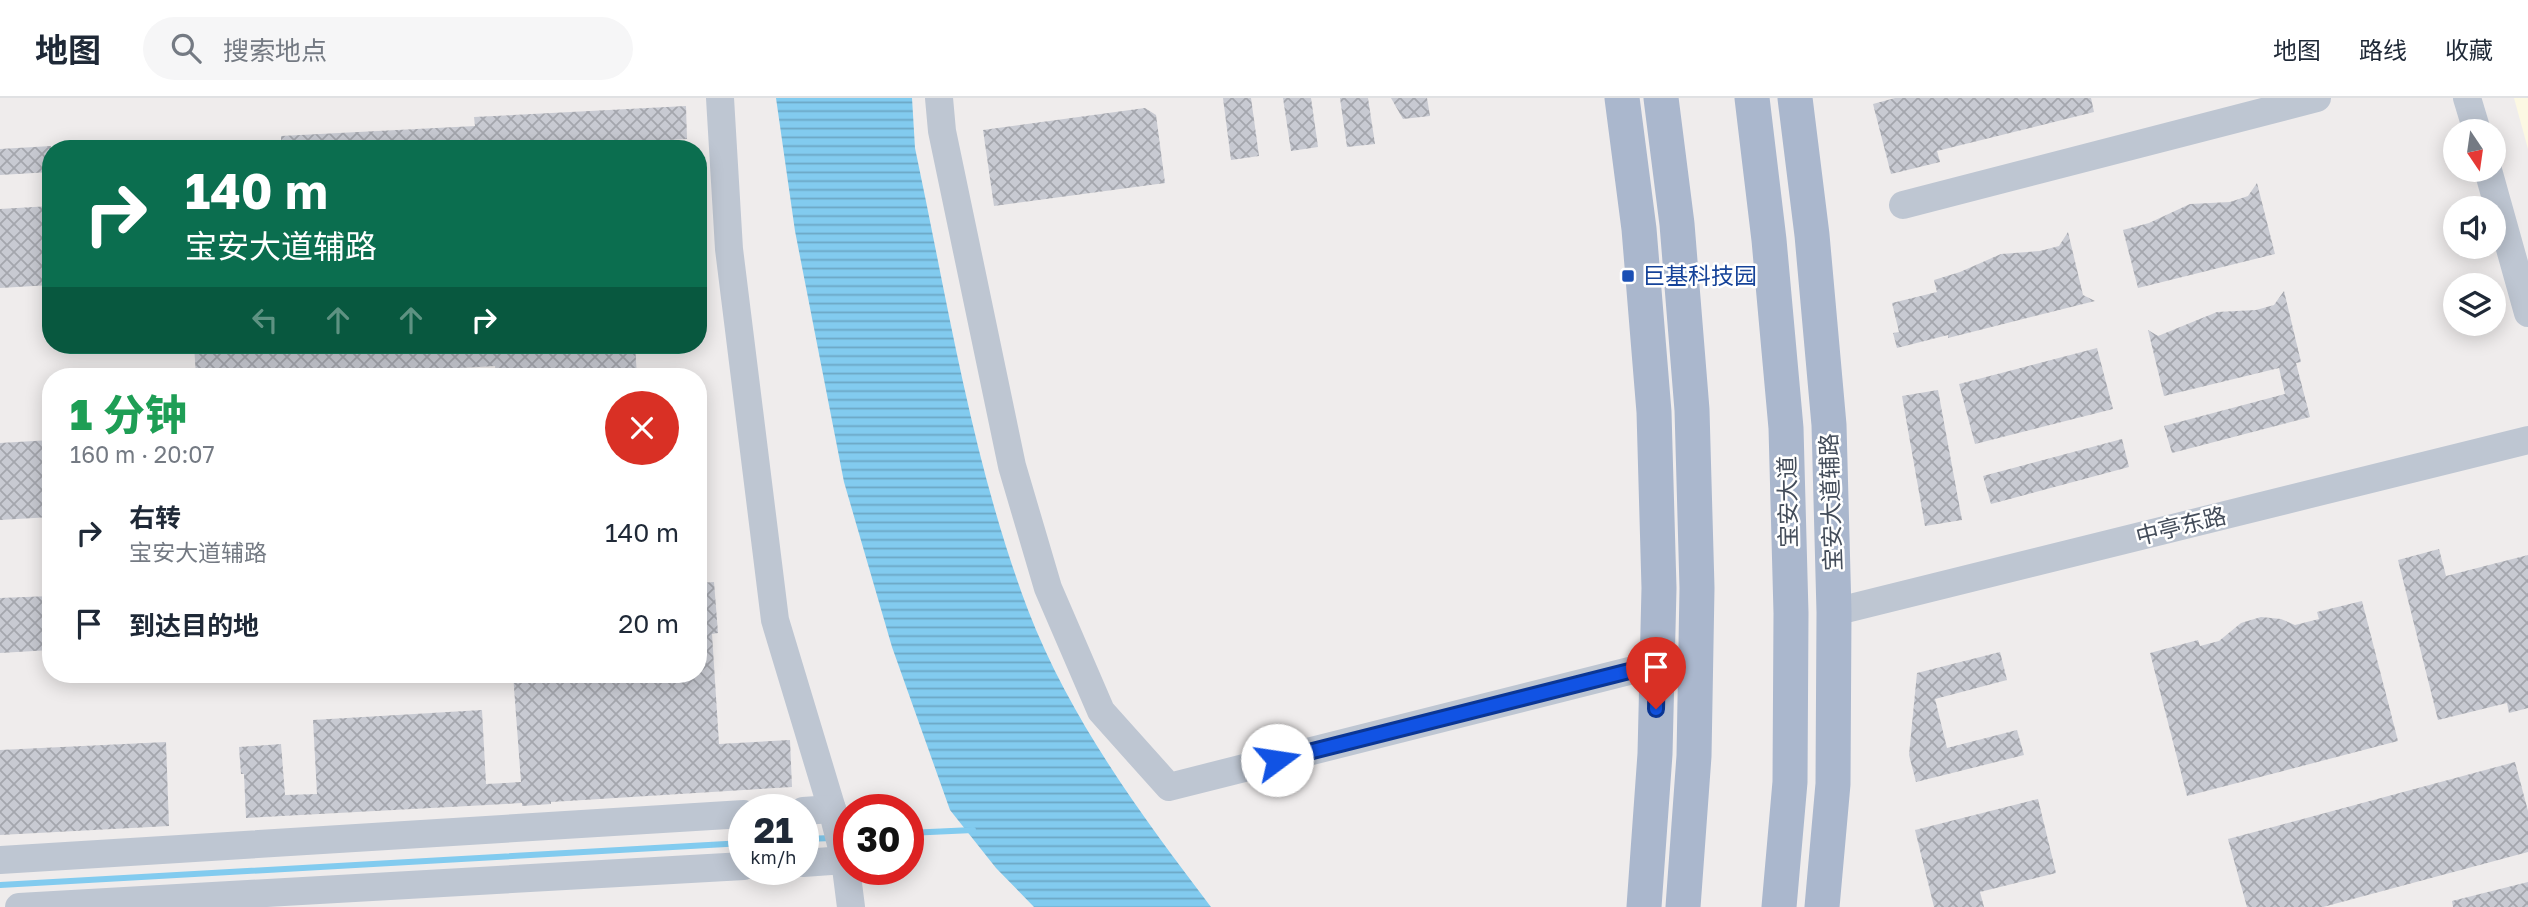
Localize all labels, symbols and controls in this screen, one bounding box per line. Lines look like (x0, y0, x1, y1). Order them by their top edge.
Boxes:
search box (143, 17, 633, 80)
icon: search (167, 29, 205, 67)
text: 地图 (35, 30, 101, 69)
text: 搜索地点 (223, 35, 327, 66)
text: 地图 (2273, 35, 2321, 64)
text: 路线 (2359, 35, 2407, 64)
text: 收藏 (2445, 35, 2493, 64)
north arrow (2443, 119, 2506, 182)
map controls (2443, 119, 2506, 336)
text: 140 m (185, 161, 328, 220)
icon: right (70, 168, 161, 259)
button: sound (2443, 196, 2506, 259)
text: 宝安大道辅路 (185, 227, 377, 265)
place label: 巨基科技园 (1642, 261, 1757, 289)
marker: 巨基科技园 (1620, 268, 1636, 284)
button: layers (2443, 273, 2506, 336)
icon: left (246, 301, 284, 339)
icon: ahead (319, 301, 357, 339)
icon: ahead (392, 301, 430, 339)
icon: right (465, 301, 503, 339)
text: 1 分钟 (70, 389, 187, 439)
button: close (605, 391, 679, 465)
street label: 宝安大道辅路 (1814, 433, 1846, 571)
text: 160 m · 20:07 (70, 440, 215, 468)
street label: 宝安大道 (1772, 456, 1802, 548)
street label: 中亭东路 (2133, 500, 2229, 550)
text: 右转 (129, 502, 181, 533)
icon: right (70, 514, 108, 552)
text: 140 m (605, 517, 679, 548)
text: 宝安大道辅路 (129, 538, 267, 566)
icon: arrive (70, 605, 108, 643)
text: 20 m (618, 608, 679, 639)
text: 到达目的地 (129, 610, 259, 641)
pin (1626, 637, 1686, 709)
icon: arrive (1637, 648, 1675, 686)
position arrow (1240, 723, 1314, 797)
speed limit sign: 30 (833, 794, 924, 885)
text: 21 (754, 809, 793, 851)
text: km/h (751, 846, 796, 868)

